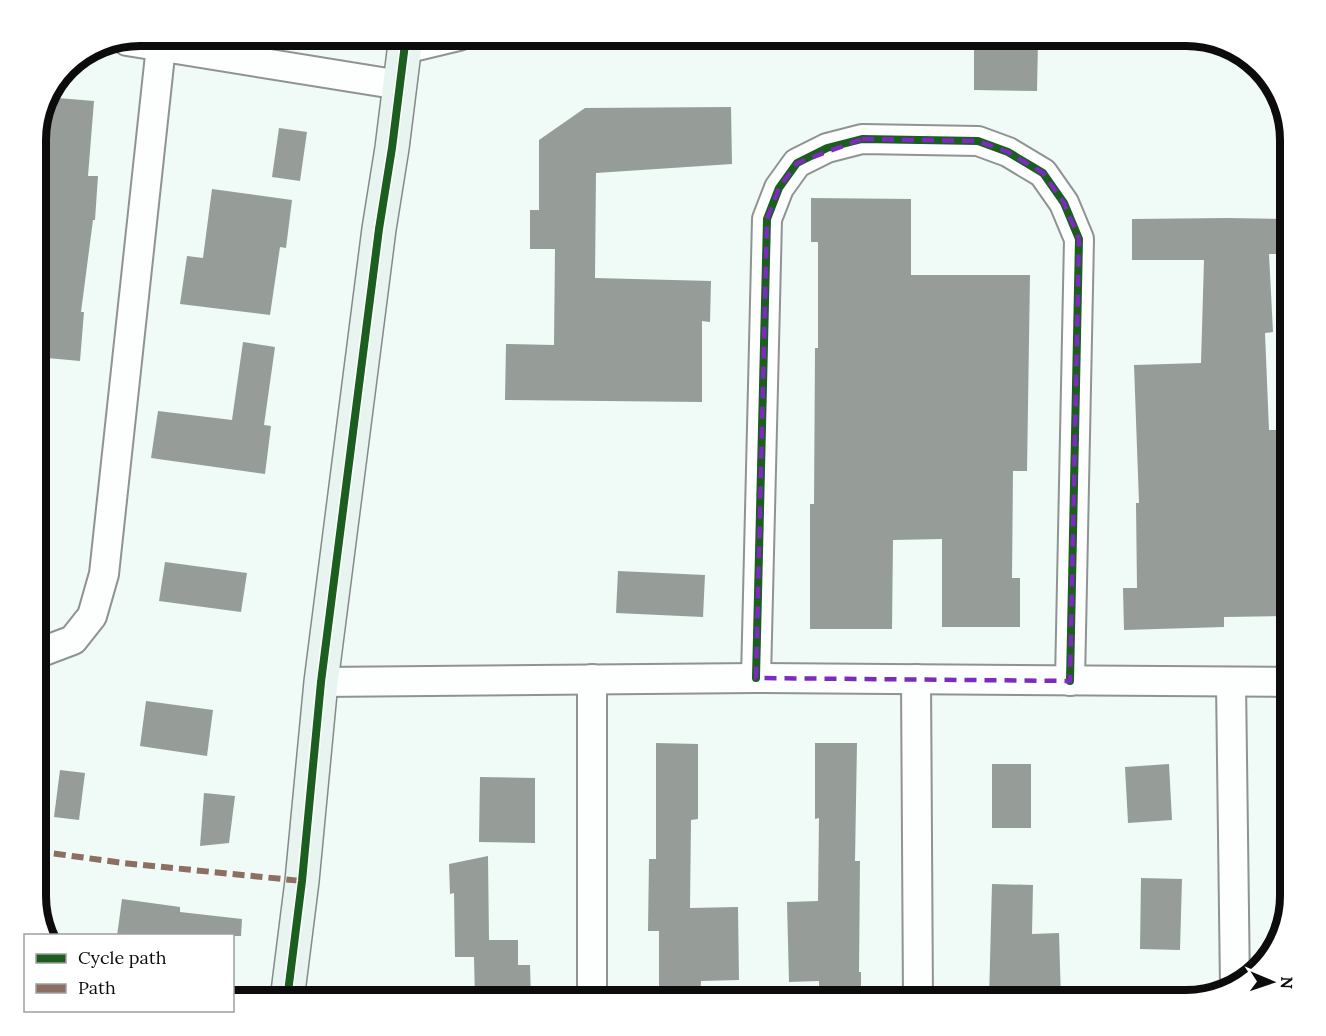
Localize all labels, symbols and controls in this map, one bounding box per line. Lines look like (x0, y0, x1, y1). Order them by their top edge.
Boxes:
legend (24, 934, 234, 1012)
text: Cycle path (78, 946, 167, 969)
north arrow (1242, 952, 1302, 1012)
text: Path (78, 976, 116, 999)
text: N (1277, 976, 1297, 989)

